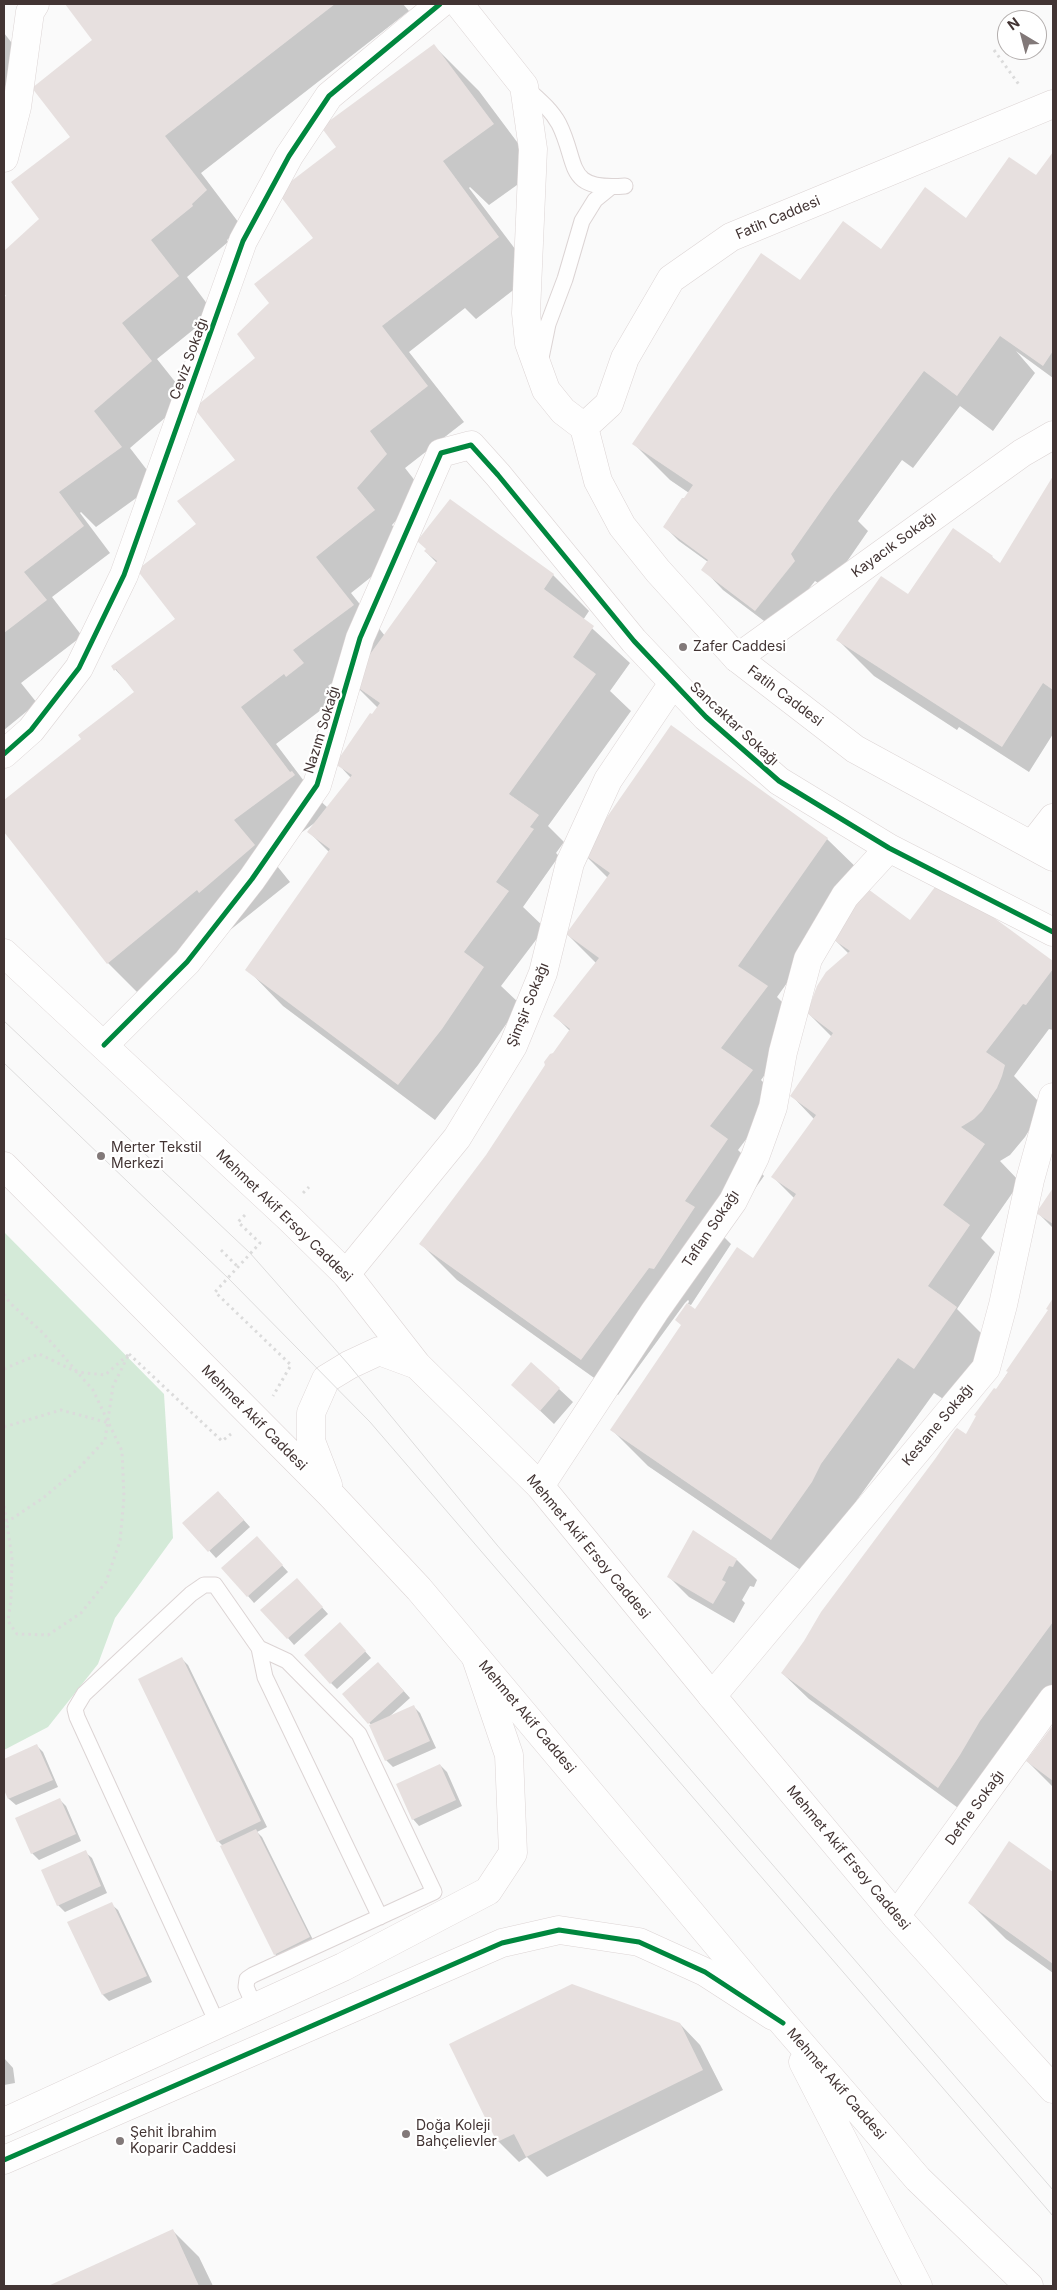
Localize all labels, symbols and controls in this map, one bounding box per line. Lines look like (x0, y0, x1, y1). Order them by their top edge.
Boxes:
north arrow (997, 10, 1047, 60)
text: N (1004, 13, 1023, 33)
street label: Fatih Caddesi (733, 193, 823, 243)
street label: Ceviz Sokağı (166, 316, 212, 402)
street label: Kayacık Sokağı (848, 509, 940, 581)
place label: Zafer Caddesi (693, 639, 786, 655)
marker: Zafer Caddesi (677, 641, 689, 653)
street label: Fatih Caddesi (744, 662, 826, 730)
street label: Sancaktar Sokağı (686, 679, 782, 769)
street label: Nazım Sokağı (301, 684, 343, 776)
street label: Şimşir Sokağı (503, 960, 553, 1050)
place label: Merter Tekstil Merkezi (111, 1140, 202, 1172)
street label: Mehmet Akif Ersoy Caddesi (212, 1146, 356, 1286)
marker: Merter Tekstil Merkezi (95, 1150, 107, 1162)
street label: Taflan Sokağı (679, 1187, 743, 1271)
street label: Mehmet Akif Caddesi (198, 1362, 310, 1474)
street label: Kestane Sokağı (899, 1380, 977, 1470)
street label: Mehmet Akif Ersoy Caddesi (523, 1471, 653, 1623)
street label: Mehmet Akif Caddesi (475, 1657, 579, 1777)
street label: Defne Sokağı (942, 1767, 1008, 1849)
street label: Mehmet Akif Ersoy Caddesi (783, 1782, 913, 1934)
street label: Mehmet Akif Caddesi (783, 2025, 889, 2143)
place label: Doğa Koleji Bahçelievler (416, 2118, 497, 2150)
place label: Şehit İbrahim Koparir Caddesi (130, 2125, 236, 2158)
marker: Doğa Koleji Bahçelievler (400, 2128, 412, 2140)
marker: Şehit İbrahim Koparir Caddesi (114, 2135, 126, 2147)

